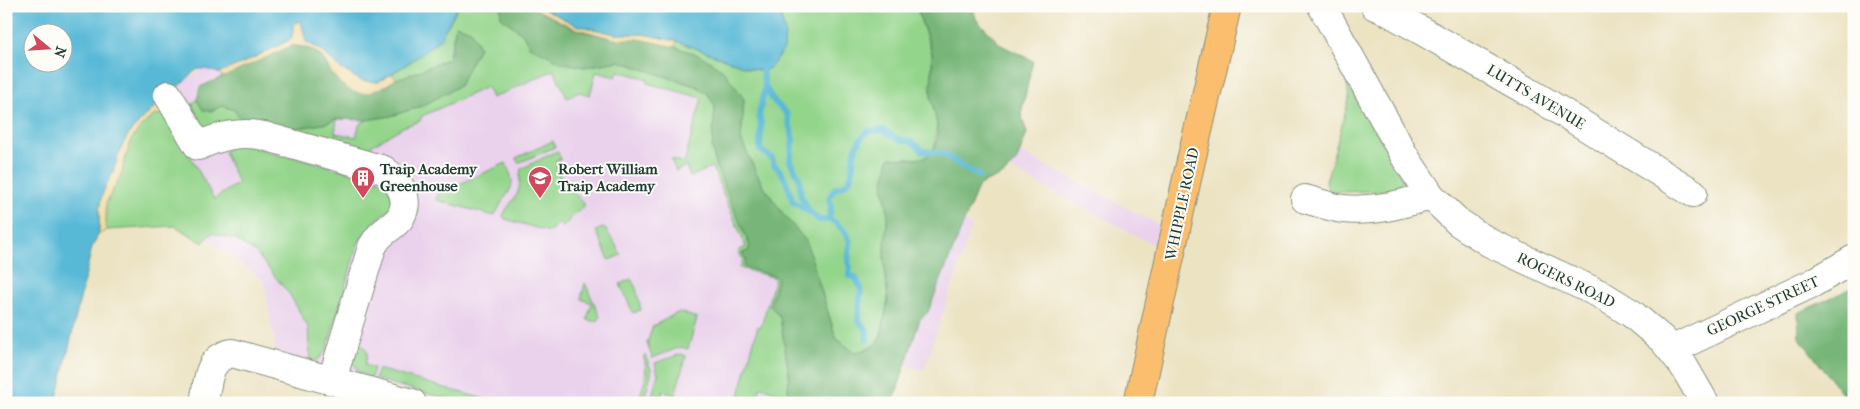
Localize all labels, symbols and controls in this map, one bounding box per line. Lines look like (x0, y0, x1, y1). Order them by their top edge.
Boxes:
north arrow (22, 22, 72, 72)
text: N (50, 44, 70, 60)
street label: LUTTS AVENUE (1483, 60, 1589, 134)
street label: WHIPPLE ROAD (1161, 146, 1203, 263)
place label: Traip Academy Greenhouse (379, 160, 478, 195)
place label: Robert William Traip Academy (557, 160, 658, 195)
building icon: Traip Academy Greenhouse (350, 165, 376, 199)
school or university icon: Robert William Traip Academy (527, 165, 553, 199)
street label: ROGERS ROAD (1514, 248, 1618, 312)
street label: GEORGE STREET (1704, 272, 1823, 340)

